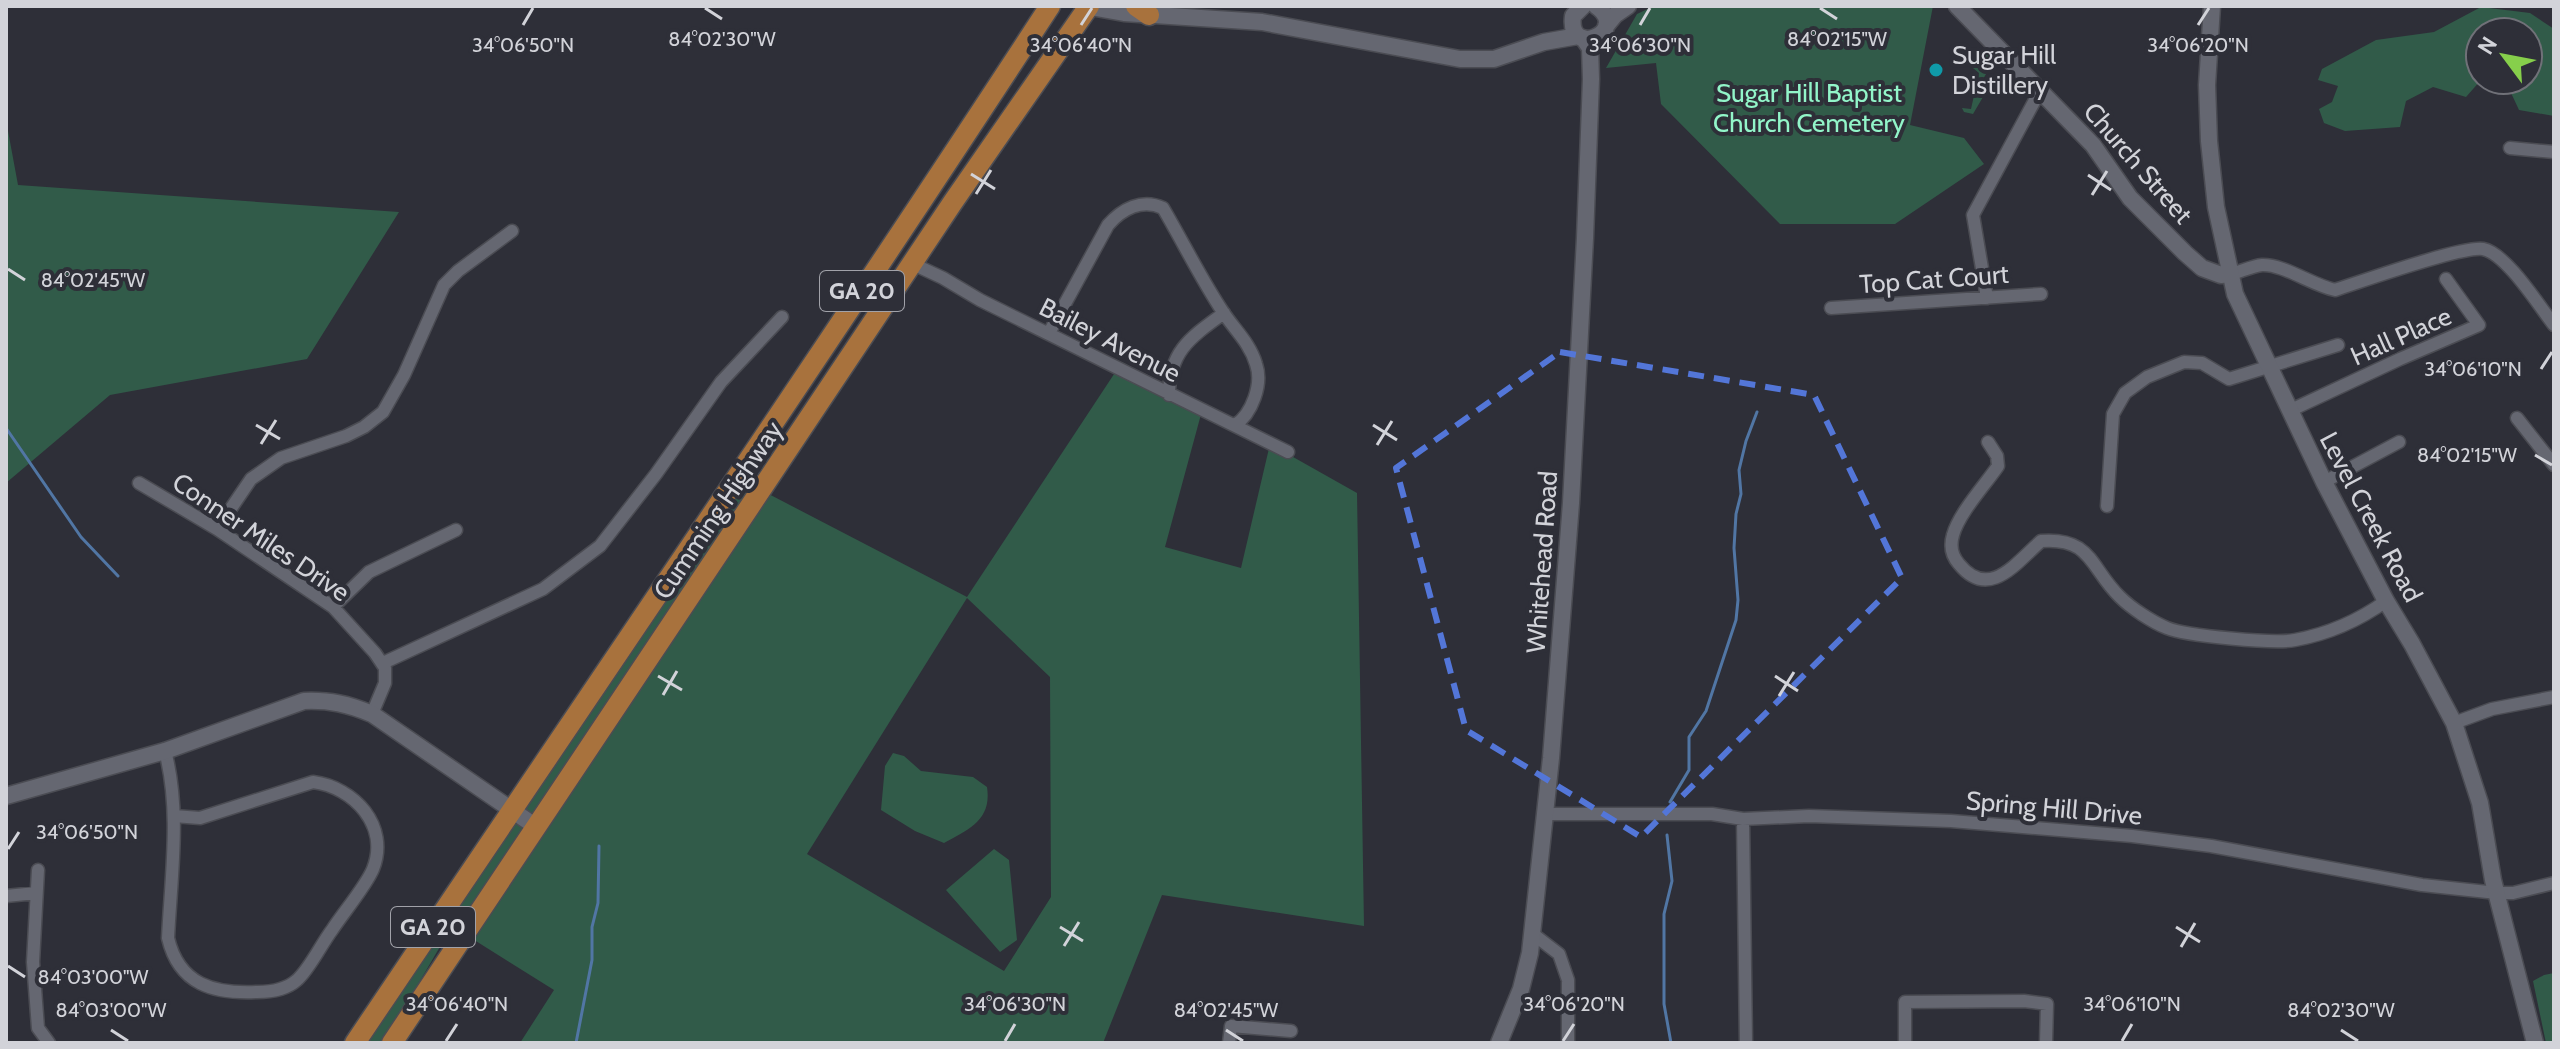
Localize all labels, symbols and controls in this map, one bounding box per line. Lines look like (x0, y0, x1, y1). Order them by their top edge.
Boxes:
north arrow (2464, 16, 2544, 96)
text: 84°02'30"W (668, 27, 776, 51)
text: 84°02'15"W (1787, 27, 1887, 51)
text: N (2472, 32, 2503, 59)
text: 34°06'50"N (472, 33, 574, 57)
text: 34°06'40"N (1030, 33, 1132, 57)
text: 34°06'30"N (1589, 33, 1691, 57)
text: 34°06'20"N (2147, 33, 2249, 57)
place label: Sugar Hill Distillery (1952, 39, 2056, 101)
marker: Sugar Hill Distillery (1927, 61, 1945, 79)
park label: Sugar Hill Baptist Church Cemetery (1713, 77, 1905, 139)
street label: Church Street (2077, 96, 2199, 230)
street label: Top Cat Court (1858, 258, 2010, 300)
text: 84°02'45"W (41, 268, 145, 292)
road number: GA 20 (820, 271, 904, 311)
street label: Bailey Avenue (1034, 291, 1186, 389)
street label: Hall Place (2346, 300, 2456, 372)
text: 34°06'10"N (2424, 357, 2522, 381)
street label: Cumming Highway (647, 415, 789, 605)
street label: Level Creek Road (2313, 426, 2429, 608)
text: 84°02'15"W (2417, 443, 2517, 467)
street label: Conner Miles Drive (166, 466, 356, 608)
street label: Whitehead Road (1520, 470, 1564, 654)
street label: Spring Hill Drive (1965, 784, 2143, 832)
text: 34°06'50"N (36, 820, 138, 844)
road number: GA 20 (391, 907, 475, 947)
text: 84°03'00"W (38, 965, 148, 989)
text: 34°06'40"N (406, 992, 508, 1016)
text: 34°06'30"N (964, 992, 1066, 1016)
text: 34°06'20"N (1523, 992, 1625, 1016)
text: 34°06'10"N (2083, 992, 2181, 1016)
text: 84°03'00"W (56, 998, 166, 1022)
text: 84°02'45"W (1174, 998, 1278, 1022)
text: 84°02'30"W (2287, 998, 2395, 1022)

